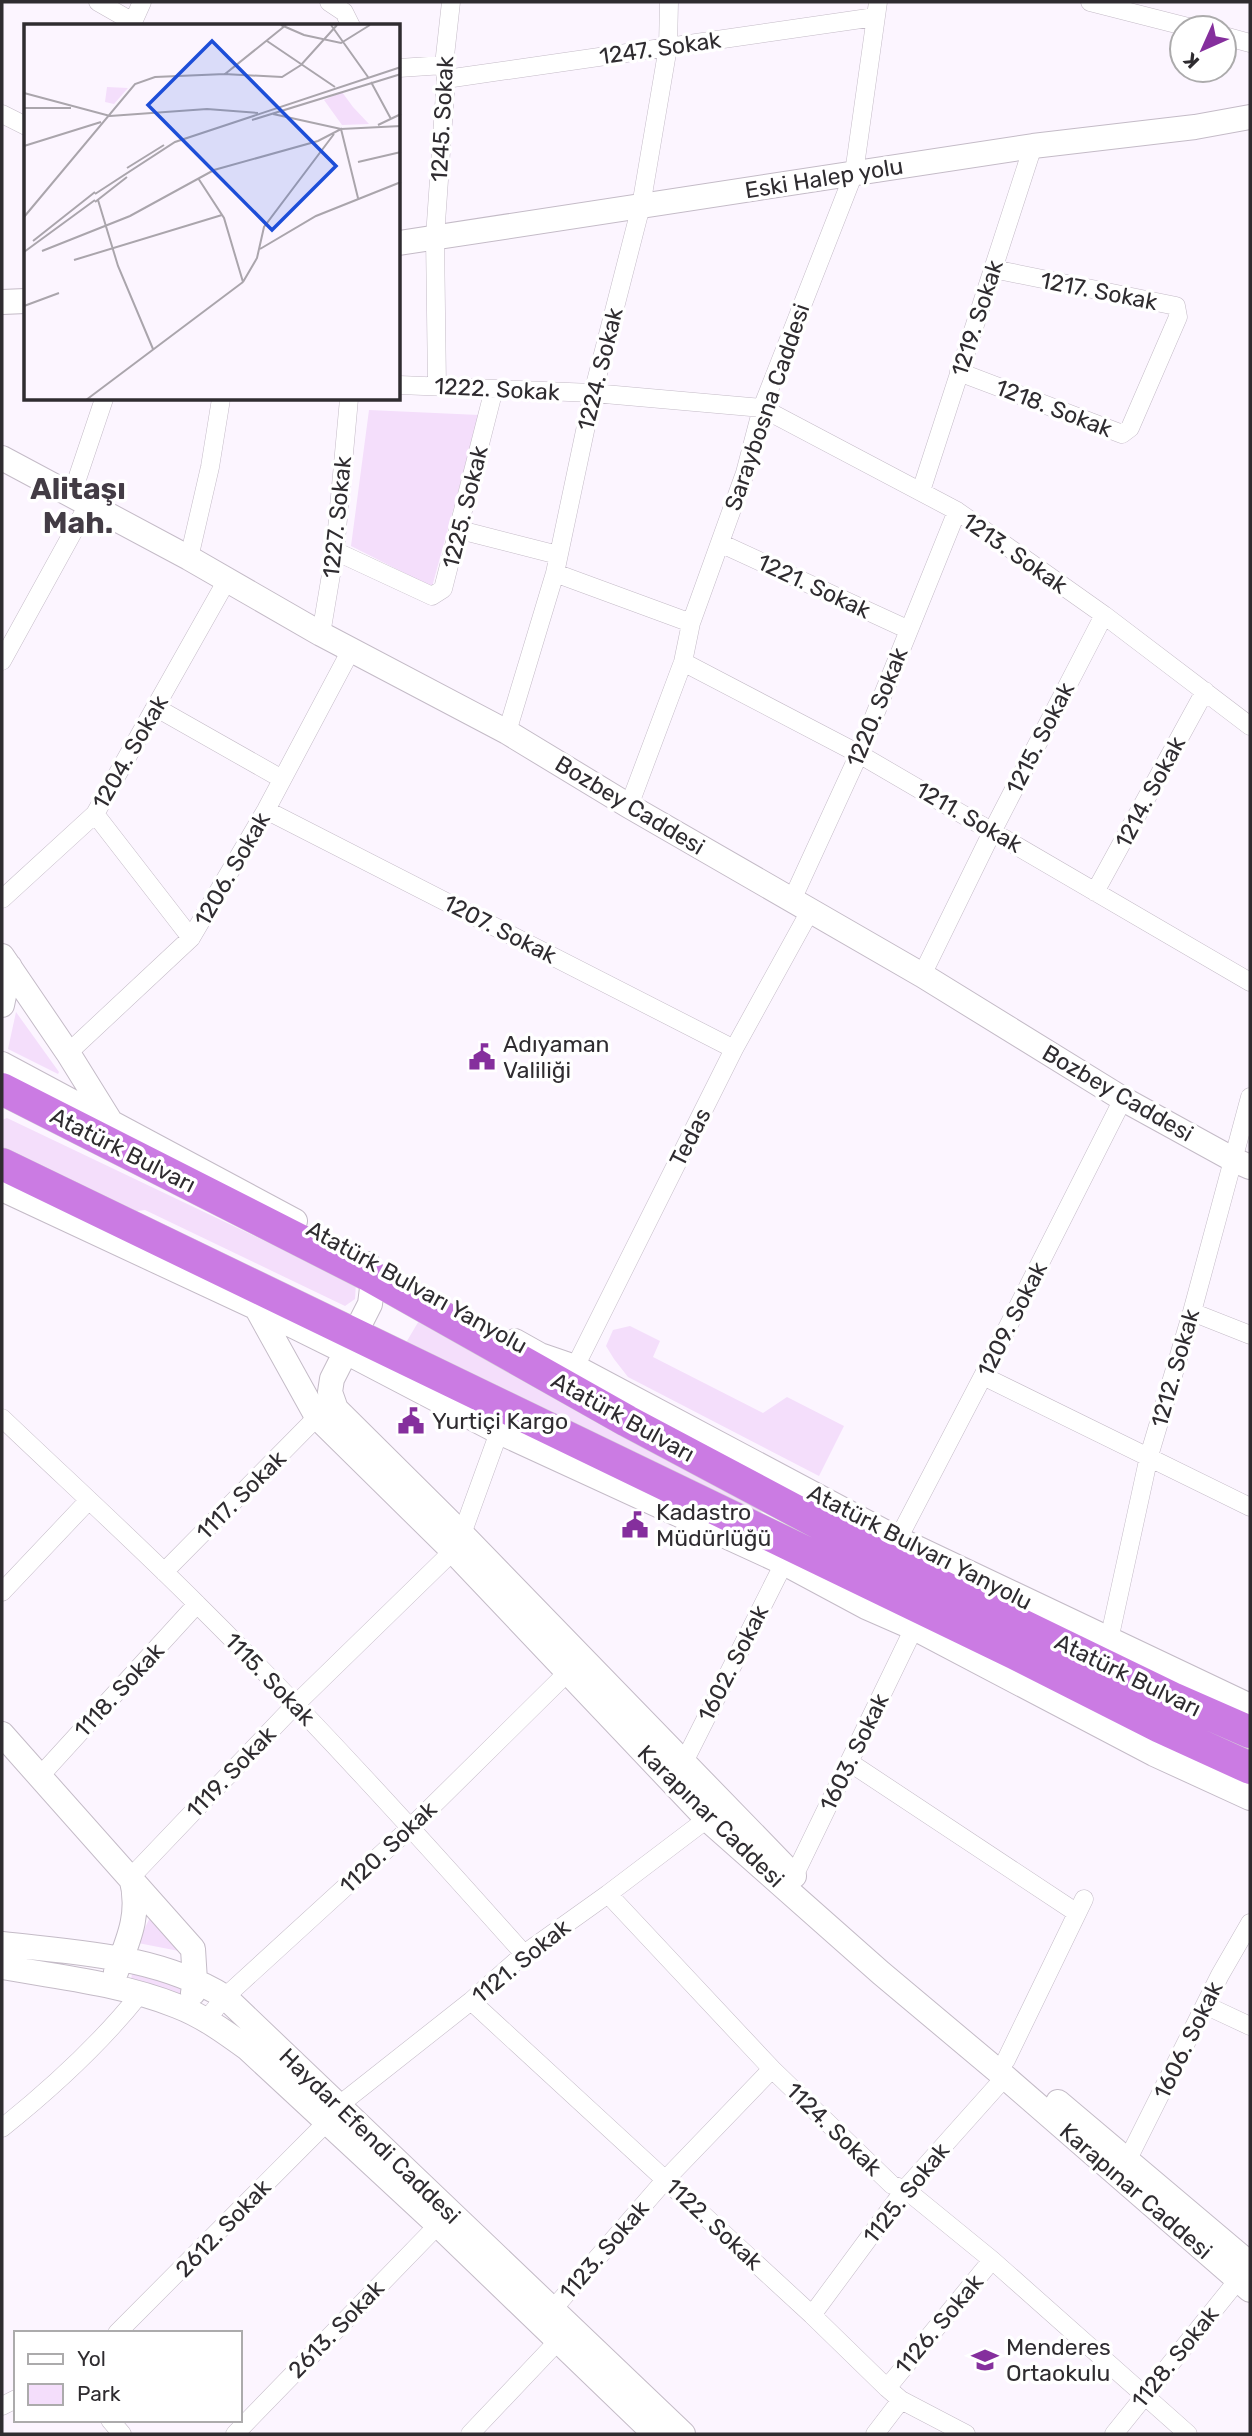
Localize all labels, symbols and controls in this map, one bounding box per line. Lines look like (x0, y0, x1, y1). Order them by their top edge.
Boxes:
north arrow (1168, 14, 1238, 84)
inset map (24, 24, 401, 401)
street label: 1247. Sokak (597, 26, 723, 70)
text: K (1178, 48, 1204, 73)
street label: 1245. Sokak (425, 55, 459, 183)
street label: Eski Halep yolu (743, 152, 905, 204)
street label: 1219. Sokak (945, 256, 1009, 380)
street label: 1217. Sokak (1038, 266, 1160, 316)
street label: Saraybosna Caddesi (718, 300, 816, 514)
street label: 1224. Sokak (571, 305, 629, 433)
street label: 1222. Sokak (434, 372, 561, 406)
street label: 1218. Sokak (992, 373, 1116, 443)
street label: 1225. Sokak (436, 443, 494, 571)
street label: 1227. Sokak (317, 455, 357, 579)
district label: Alitaşı Mah. (30, 471, 126, 541)
street label: 1213. Sokak (957, 506, 1073, 600)
street label: 1221. Sokak (753, 548, 875, 624)
street label: 1220. Sokak (840, 643, 914, 771)
street label: 1215. Sokak (1000, 677, 1080, 799)
street label: 1204. Sokak (86, 690, 174, 814)
street label: 1214. Sokak (1109, 731, 1191, 853)
street label: Bozbey Caddesi (550, 749, 710, 861)
street label: 1211. Sokak (911, 775, 1027, 859)
street label: 1206. Sokak (188, 807, 276, 931)
street label: 1207. Sokak (439, 889, 561, 970)
place label: Adıyaman Valiliği (503, 1030, 610, 1084)
street label: Bozbey Caddesi (1038, 1038, 1198, 1148)
public building icon: Adıyaman Valiliği (467, 1042, 497, 1072)
street label: Atatürk Bulvarı (46, 1101, 200, 1199)
street label: Tedas (663, 1103, 717, 1171)
street label: Atatürk Bulvarı Yanyolu (302, 1215, 532, 1359)
street label: 1209. Sokak (971, 1257, 1053, 1381)
street label: 1212. Sokak (1145, 1305, 1205, 1430)
street label: Atatürk Bulvarı (547, 1366, 699, 1468)
public building icon: Yurtiçi Kargo (396, 1406, 426, 1436)
place label: Yurtiçi Kargo (432, 1407, 568, 1435)
street label: 1117. Sokak (190, 1444, 292, 1546)
street label: Atatürk Bulvarı Yanyolu (803, 1478, 1037, 1616)
place label: Kadastro Müdürlüğü (656, 1498, 771, 1552)
public building icon: Kadastro Müdürlüğü (620, 1510, 650, 1540)
street label: 1602. Sokak (692, 1600, 774, 1726)
street label: 1115. Sokak (219, 1627, 321, 1731)
street label: Atatürk Bulvarı (1050, 1627, 1206, 1723)
street label: 1118. Sokak (68, 1637, 170, 1743)
street label: 1603. Sokak (814, 1689, 895, 1815)
street label: 1119. Sokak (180, 1720, 282, 1824)
street label: Karapınar Caddesi (632, 1739, 790, 1893)
street label: 1120. Sokak (334, 1795, 442, 1899)
street label: 1121. Sokak (466, 1913, 576, 2009)
street label: 1606. Sokak (1148, 1977, 1229, 2103)
street label: Haydar Efendi Caddesi (274, 2042, 466, 2230)
street label: 1124. Sokak (780, 2077, 888, 2182)
street label: Karapınar Caddesi (1054, 2117, 1218, 2265)
street label: 1125. Sokak (857, 2137, 955, 2249)
street label: 1122. Sokak (660, 2172, 768, 2276)
street label: 2612. Sokak (169, 2173, 277, 2283)
street label: 1123. Sokak (553, 2195, 655, 2305)
street label: 1126. Sokak (889, 2268, 989, 2380)
street label: 2613. Sokak (282, 2274, 390, 2384)
street label: 1128. Sokak (1126, 2300, 1225, 2414)
legend (14, 2331, 242, 2422)
place label: Menderes Ortaokulu (1006, 2333, 1111, 2387)
school or university icon: Menderes Ortaokulu (970, 2345, 1000, 2375)
text: Yol (77, 2346, 106, 2371)
text: Park (77, 2381, 121, 2406)

